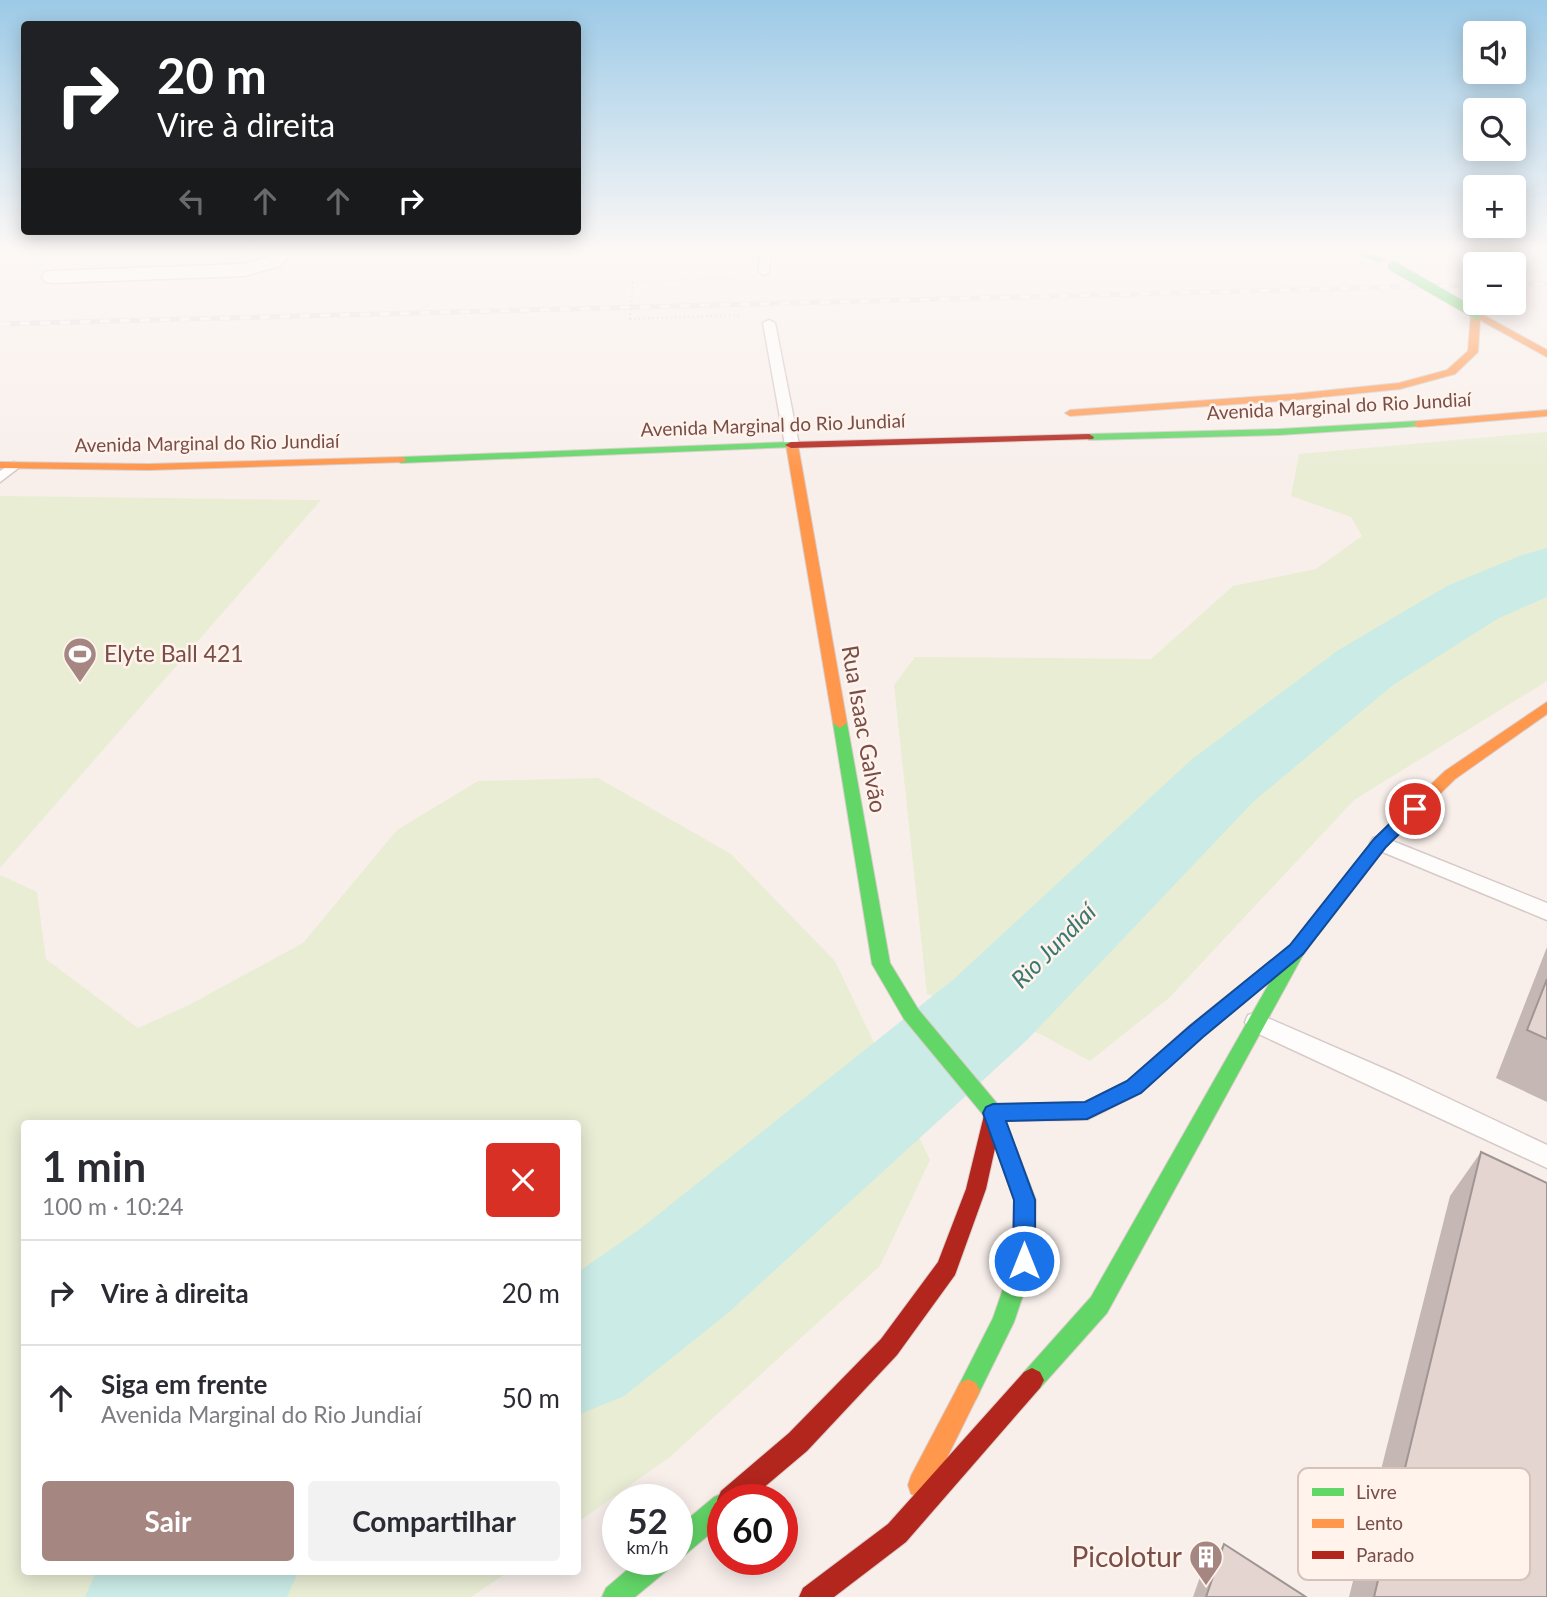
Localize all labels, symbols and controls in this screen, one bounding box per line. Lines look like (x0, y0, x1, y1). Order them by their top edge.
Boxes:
map controls (1463, 21, 1526, 315)
button: sound (1463, 21, 1526, 84)
text: 20 m (157, 46, 267, 104)
icon: right (42, 49, 133, 140)
button: search (1463, 98, 1526, 161)
text: Vire à direita (157, 105, 335, 144)
button: + (1463, 175, 1526, 238)
icon: left (173, 182, 211, 220)
icon: ahead (246, 182, 284, 220)
icon: ahead (319, 182, 357, 220)
icon: right (392, 182, 430, 220)
button: − (1463, 252, 1526, 315)
street label: Avenida Marginal do Rio Jundiaí (1206, 387, 1473, 424)
street label: Avenida Marginal do Rio Jundiaí (640, 408, 907, 441)
street label: Avenida Marginal do Rio Jundiaí (74, 429, 341, 456)
sports icon: Elyte Ball 421 (61, 635, 99, 684)
place label: Elyte Ball 421 (104, 639, 244, 667)
street label: Rua Isaac Galvão (836, 643, 893, 815)
pin (1385, 779, 1445, 839)
icon: arrive (1396, 790, 1434, 828)
water label: Rio Jundiaí (1005, 895, 1103, 993)
text: 1 min (42, 1141, 146, 1191)
button: close (486, 1143, 560, 1217)
text: 100 m · 10:24 (42, 1192, 184, 1220)
position arrow (987, 1224, 1061, 1298)
icon: right (42, 1274, 80, 1312)
text: Vire à direita (101, 1277, 249, 1309)
text: 20 m (502, 1277, 560, 1309)
text: Siga em frente (101, 1368, 268, 1400)
icon: ahead (42, 1379, 80, 1417)
text: 50 m (502, 1382, 560, 1414)
text: Avenida Marginal do Rio Jundiaí (101, 1400, 422, 1428)
legend (1298, 1468, 1530, 1580)
text: Livre (1356, 1480, 1397, 1503)
button: Sair (42, 1481, 294, 1561)
button: Compartilhar (308, 1481, 560, 1561)
speed limit sign: 60 (707, 1484, 798, 1575)
text: 52 (627, 1499, 668, 1541)
text: Lento (1356, 1511, 1403, 1534)
text: km/h (626, 1536, 669, 1558)
building icon: Picolotur (1187, 1538, 1225, 1587)
place label: Picolotur (1071, 1539, 1182, 1573)
text: Parado (1356, 1543, 1414, 1566)

